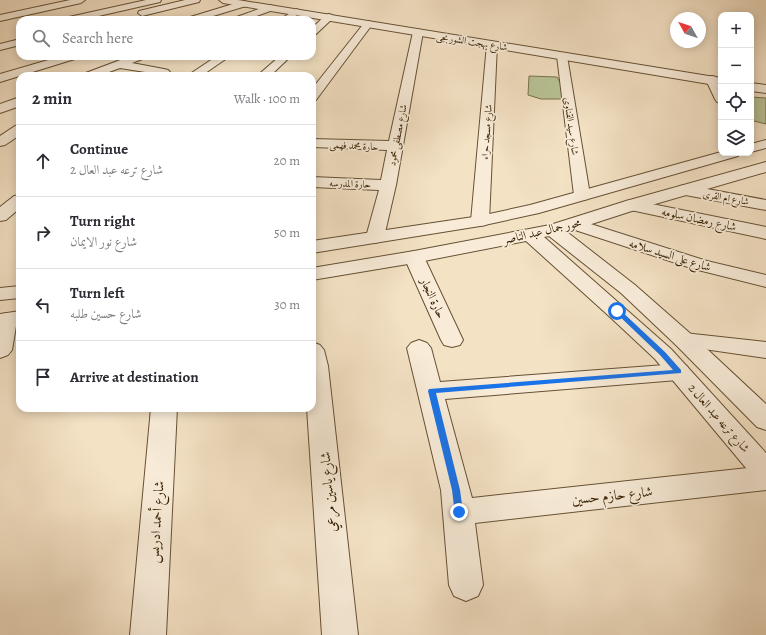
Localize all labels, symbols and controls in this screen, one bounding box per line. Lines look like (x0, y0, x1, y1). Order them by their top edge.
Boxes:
north arrow (670, 12, 706, 48)
map controls (718, 12, 754, 156)
button: + (718, 12, 754, 48)
search box (16, 16, 316, 60)
icon: search (30, 27, 52, 49)
text: Search here (62, 28, 133, 48)
street label: شارع بهجت الشوربجى (435, 29, 509, 57)
button: − (718, 48, 754, 84)
button: locate (718, 84, 754, 120)
text: 2 min (32, 87, 72, 110)
text: Walk · 100 m (234, 90, 300, 107)
street label: شارع سيد القناوى (558, 96, 582, 157)
street label: شارع مصطفى محمود (385, 103, 413, 167)
street label: شارع مسجد حراء (478, 103, 498, 160)
button: layers (718, 120, 754, 156)
street label: حارة محمد فهمى (329, 138, 379, 153)
text: Continue (70, 139, 128, 159)
icon: ahead (32, 150, 54, 172)
text: 20 m (274, 152, 300, 169)
text: شارع ترعه عبد العال 2 (70, 161, 163, 178)
street label: حارة المدرسه (329, 176, 371, 191)
street label: شارع ام القرى (701, 187, 750, 211)
street label: شارع رمضان سلومه (659, 203, 738, 238)
text: Turn right (70, 211, 135, 231)
street label: محور جمال عبد الناصر (499, 214, 583, 248)
icon: right (32, 222, 54, 244)
text: 50 m (274, 224, 300, 241)
text: شارع نور الايمان (70, 233, 137, 250)
street label: شارع على السيد سلامه (626, 235, 713, 278)
street label: حارة النجار (416, 274, 449, 321)
text: Turn left (70, 283, 125, 303)
icon: left (32, 294, 54, 316)
text: 30 m (274, 296, 300, 313)
route start (608, 302, 626, 320)
text: شارع حسين طلبه (70, 305, 142, 322)
icon: arrive (32, 366, 54, 388)
text: Arrive at destination (70, 367, 199, 387)
street label: شارع ترعه عبد العال 2 (682, 380, 753, 458)
street label: شارع ياسين مرعي (316, 451, 343, 533)
street label: شارع أحمد ادريس (143, 480, 171, 564)
street label: شارع حازم حسين (571, 482, 654, 512)
route end (450, 503, 468, 521)

